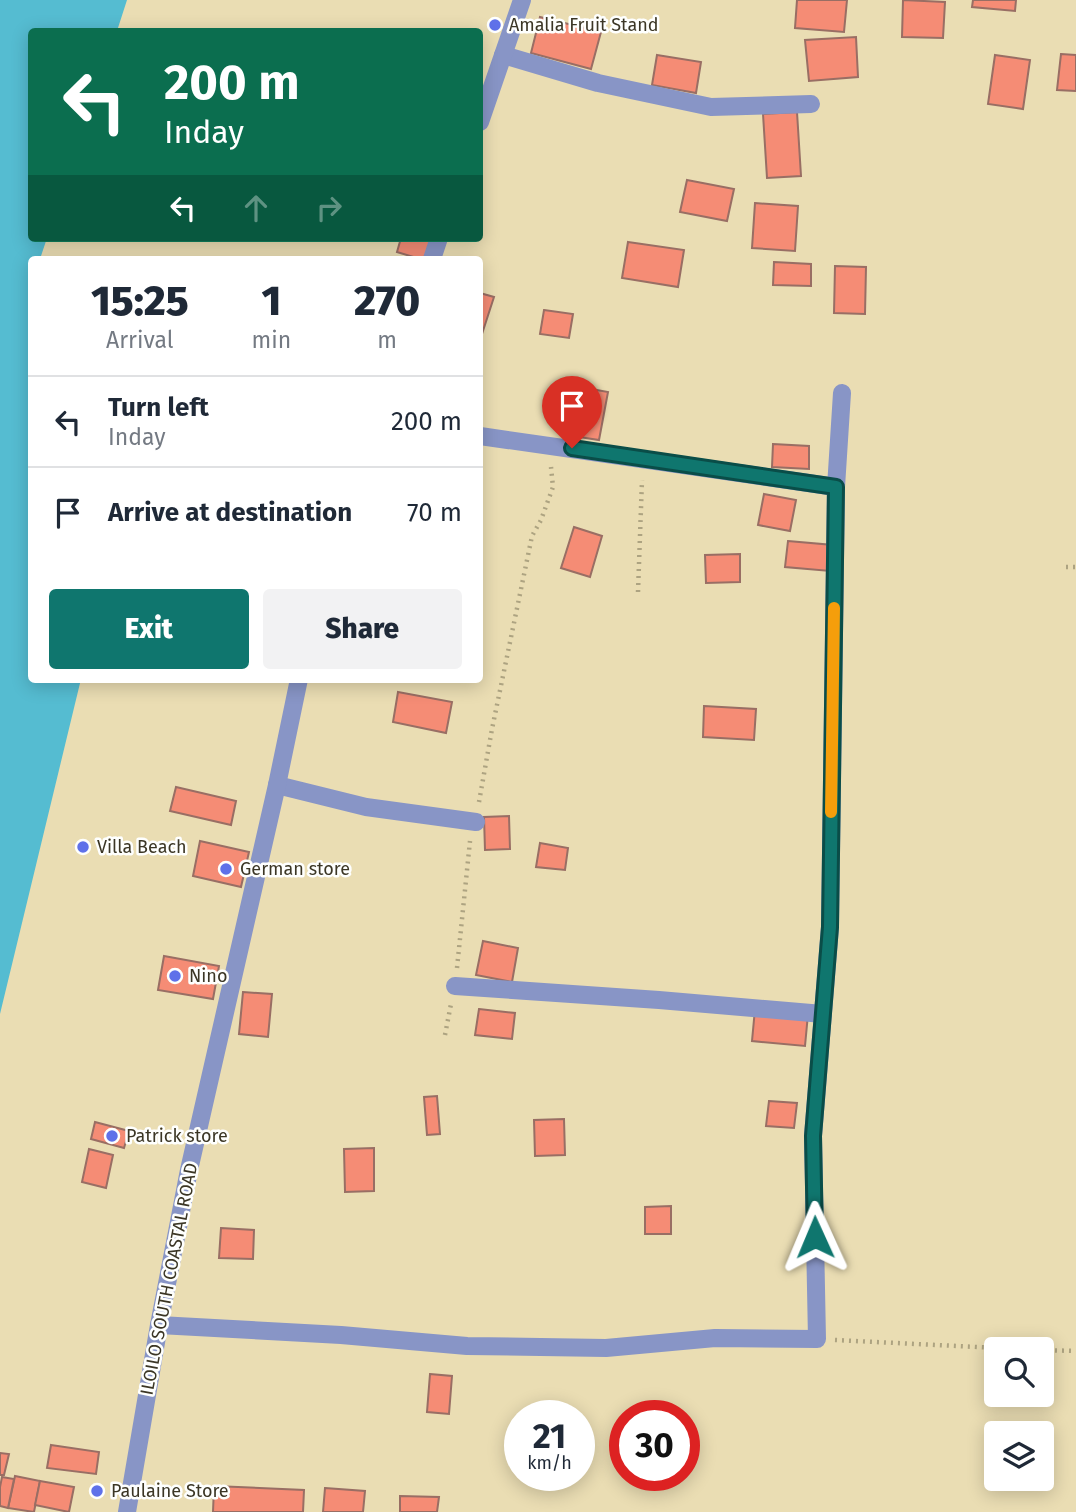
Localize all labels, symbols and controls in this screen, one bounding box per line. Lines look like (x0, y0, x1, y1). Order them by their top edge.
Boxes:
place label: Amalia Fruit Stand (509, 14, 659, 36)
marker: Amalia Fruit Stand (487, 17, 503, 33)
text: 200 m (164, 53, 300, 112)
icon: left (49, 56, 140, 147)
text: Inday (164, 113, 244, 151)
icon: left (164, 189, 202, 227)
icon: ahead (237, 189, 275, 227)
icon: right (310, 189, 348, 227)
text: 15:25 (91, 276, 189, 326)
text: 1 (261, 276, 281, 326)
text: 270 (354, 276, 420, 326)
text: Arrival (106, 326, 173, 354)
text: min (252, 326, 291, 354)
text: m (377, 326, 397, 354)
pin (542, 376, 602, 448)
icon: arrive (553, 387, 591, 425)
text: Turn left (108, 392, 209, 423)
icon: left (49, 403, 87, 441)
text: 200 m (391, 406, 462, 437)
text: Inday (108, 423, 166, 451)
icon: arrive (49, 494, 87, 532)
text: Arrive at destination (108, 497, 352, 528)
text: 70 m (407, 497, 462, 528)
button: Exit (49, 589, 249, 669)
button: Share (263, 589, 462, 669)
place label: Villa Beach (97, 836, 187, 858)
marker: Villa Beach (75, 839, 91, 855)
place label: German store (240, 858, 350, 880)
marker: German store (218, 861, 234, 877)
place label: Nino (189, 965, 227, 987)
marker: Nino (167, 968, 183, 984)
place label: Patrick store (126, 1125, 228, 1147)
marker: Patrick store (104, 1128, 120, 1144)
street label: ILOILO SOUTH COASTAL ROAD (136, 1161, 202, 1397)
position arrow (778, 1200, 852, 1274)
map controls (984, 1337, 1054, 1491)
button: search (984, 1337, 1054, 1407)
speed limit sign: 30 (609, 1400, 700, 1491)
text: 21 (533, 1415, 566, 1457)
button: layers (984, 1421, 1054, 1491)
text: km/h (527, 1452, 572, 1474)
place label: Paulaine Store (111, 1480, 229, 1502)
marker: Paulaine Store (89, 1483, 105, 1499)

